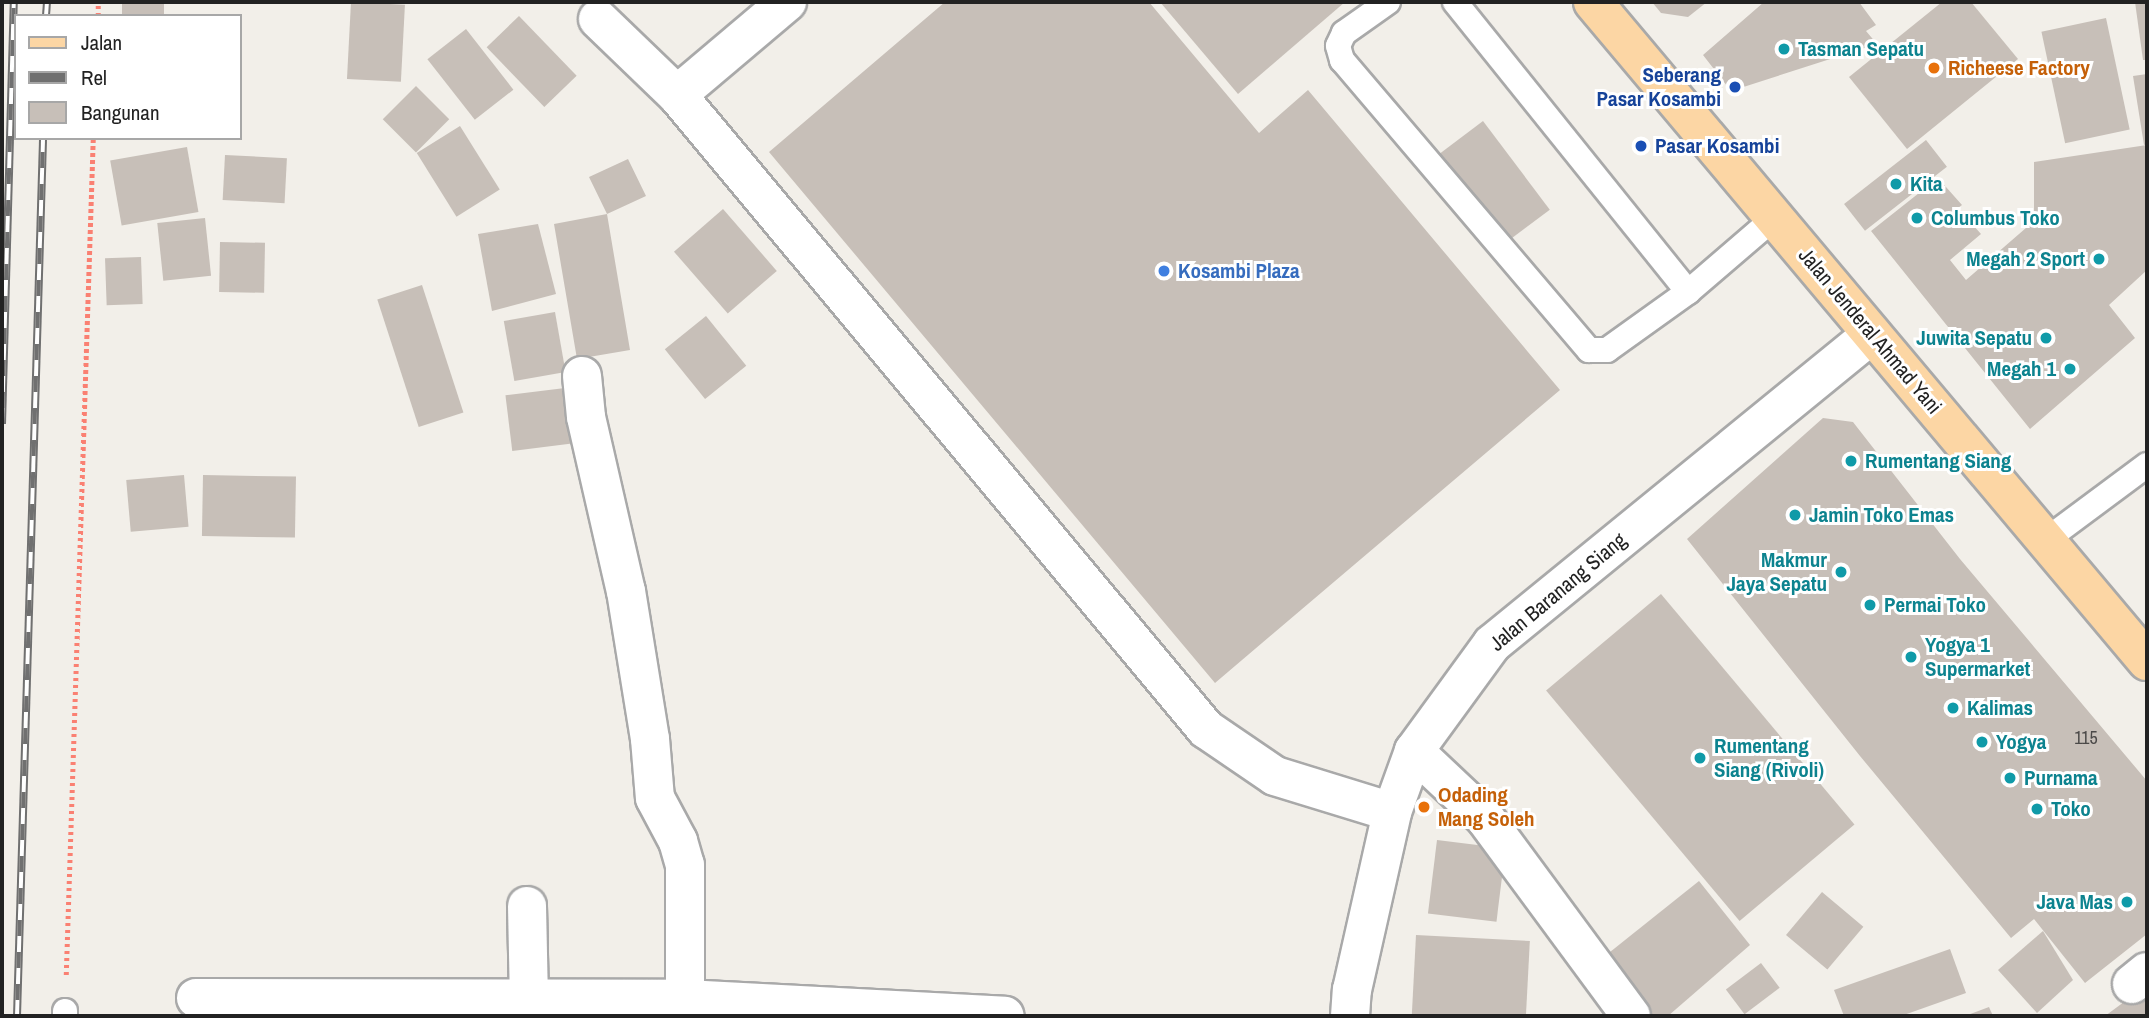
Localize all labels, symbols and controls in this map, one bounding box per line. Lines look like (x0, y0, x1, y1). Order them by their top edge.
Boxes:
legend (14, 14, 242, 140)
text: Jalan (81, 28, 122, 57)
place label: Tasman Sepatu (1798, 36, 1924, 62)
marker: Tasman Sepatu (1776, 41, 1792, 57)
place label: Richeese Factory (1948, 55, 2090, 81)
marker: Richeese Factory (1926, 60, 1942, 76)
place label: Seberang Pasar Kosambi (1597, 62, 1721, 112)
text: Rel (81, 63, 107, 92)
marker: Seberang Pasar Kosambi (1727, 79, 1743, 95)
text: Bangunan (81, 98, 160, 127)
place label: Pasar Kosambi (1655, 133, 1779, 159)
marker: Pasar Kosambi (1633, 138, 1649, 154)
place label: Kita (1910, 171, 1943, 197)
marker: Kita (1888, 176, 1904, 192)
place label: Columbus Toko (1931, 205, 2060, 231)
marker: Columbus Toko (1909, 210, 1925, 226)
street label: Jalan Jenderal Ahmad Yani (1793, 242, 1947, 420)
place label: Megah 2 Sport (1966, 246, 2085, 272)
marker: Megah 2 Sport (2091, 251, 2107, 267)
place label: Kosambi Plaza (1178, 258, 1300, 284)
marker: Kosambi Plaza (1156, 263, 1172, 279)
place label: Juwita Sepatu (1916, 325, 2032, 351)
marker: Juwita Sepatu (2038, 330, 2054, 346)
place label: Megah 1 (1987, 356, 2056, 382)
marker: Megah 1 (2062, 361, 2078, 377)
place label: Rumentang Siang (1865, 448, 2011, 474)
marker: Rumentang Siang (1843, 453, 1859, 469)
place label: Jamin Toko Emas (1809, 502, 1954, 528)
marker: Jamin Toko Emas (1787, 507, 1803, 523)
street label: Jalan Baranang Siang (1485, 528, 1631, 656)
place label: Makmur Jaya Sepatu (1726, 547, 1827, 597)
marker: Makmur Jaya Sepatu (1833, 564, 1849, 580)
place label: Permai Toko (1884, 592, 1986, 618)
marker: Permai Toko (1862, 597, 1878, 613)
place label: Yogya 1 Supermarket (1925, 632, 2030, 682)
marker: Yogya 1 Supermarket (1903, 649, 1919, 665)
place label: Kalimas (1967, 695, 2033, 721)
marker: Kalimas (1945, 700, 1961, 716)
house number: 115 (2074, 727, 2098, 749)
place label: Yogya (1996, 729, 2046, 755)
place label: Rumentang Siang (Rivoli) (1714, 733, 1824, 783)
marker: Yogya (1974, 734, 1990, 750)
marker: Rumentang Siang (Rivoli) (1692, 750, 1708, 766)
place label: Purnama (2024, 765, 2098, 791)
marker: Purnama (2002, 770, 2018, 786)
place label: Odading Mang Soleh (1438, 782, 1535, 832)
place label: Toko (2051, 796, 2091, 822)
marker: Odading Mang Soleh (1416, 799, 1432, 815)
marker: Toko (2029, 801, 2045, 817)
place label: Java Mas (2036, 889, 2113, 915)
marker: Java Mas (2119, 894, 2135, 910)

